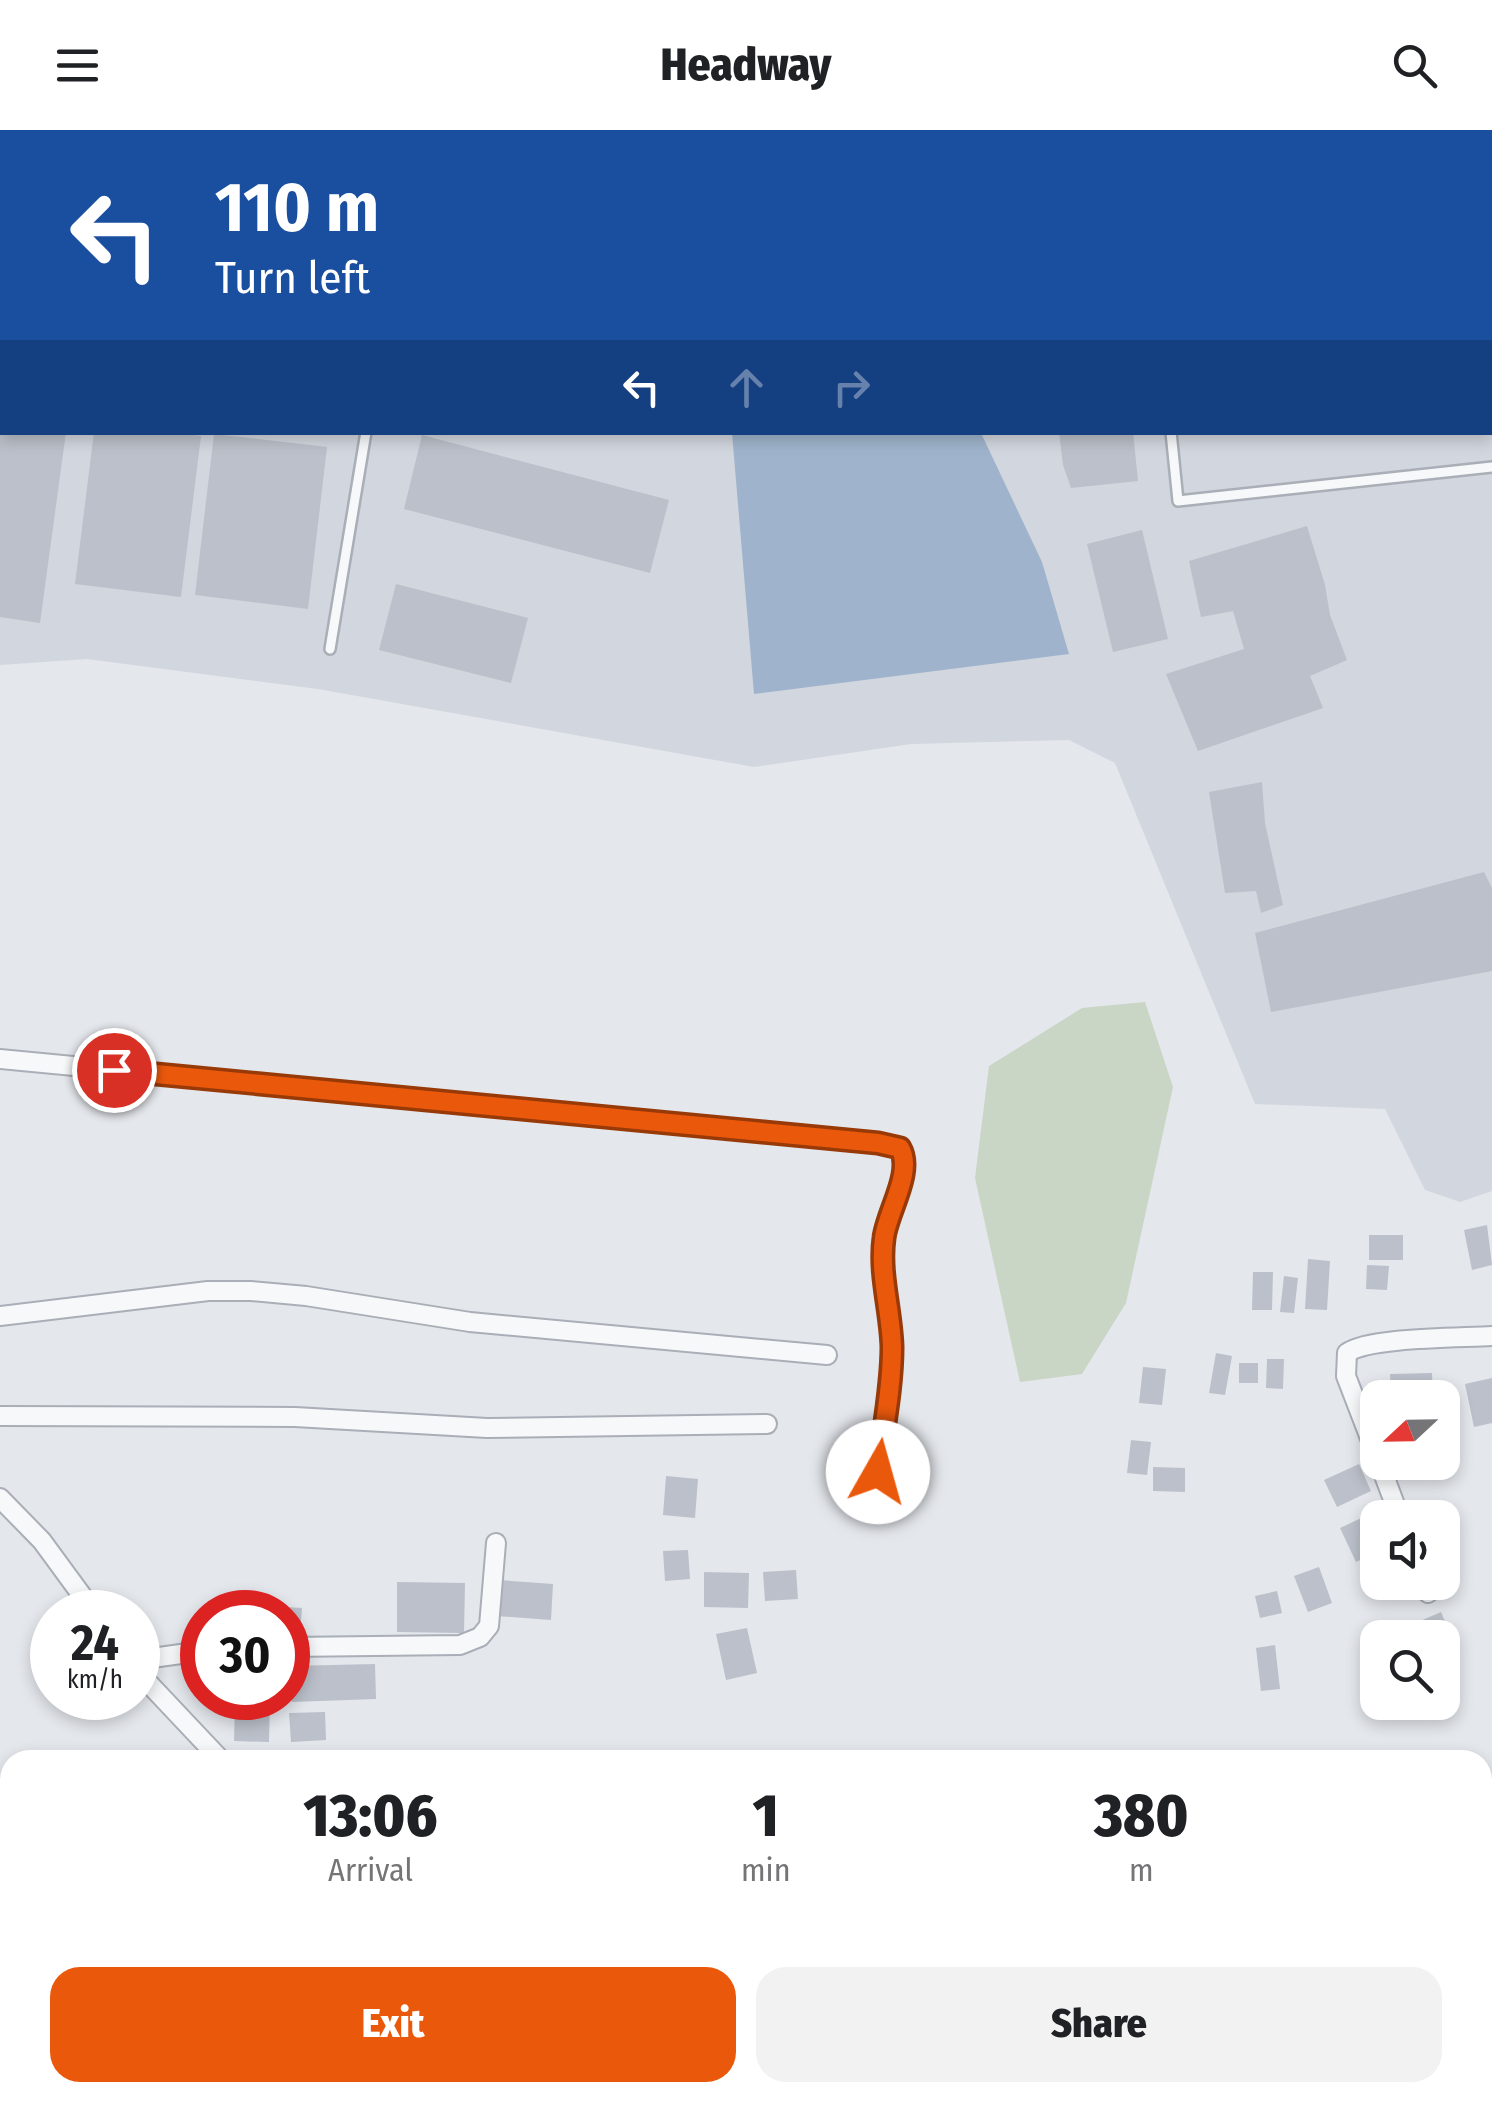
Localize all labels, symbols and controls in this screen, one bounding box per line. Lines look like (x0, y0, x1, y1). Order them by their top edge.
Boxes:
icon: menu (50, 38, 105, 93)
text: Headway (661, 38, 831, 92)
icon: search (1387, 38, 1442, 93)
text: 110 m (215, 166, 379, 250)
icon: left (50, 170, 180, 300)
text: Turn left (215, 251, 370, 305)
icon: left (614, 360, 669, 415)
icon: ahead (719, 360, 774, 415)
icon: right (824, 360, 879, 415)
pin (72, 1028, 157, 1113)
icon: arrive (87, 1043, 142, 1098)
north arrow (1360, 1380, 1460, 1480)
map controls (1360, 1380, 1460, 1720)
position arrow (826, 1420, 930, 1524)
button: sound (1360, 1500, 1460, 1600)
speed limit sign: 30 (180, 1590, 310, 1720)
text: 24 (71, 1613, 119, 1673)
button: search (1360, 1620, 1460, 1720)
text: km/h (67, 1665, 123, 1695)
text: 13:06 (304, 1780, 437, 1852)
text: 1 (753, 1780, 779, 1852)
text: 380 (1094, 1780, 1188, 1852)
text: Arrival (328, 1851, 413, 1889)
text: min (741, 1851, 791, 1889)
text: m (1129, 1851, 1154, 1889)
button: Exit (50, 1967, 736, 2082)
button: Share (756, 1967, 1442, 2082)

